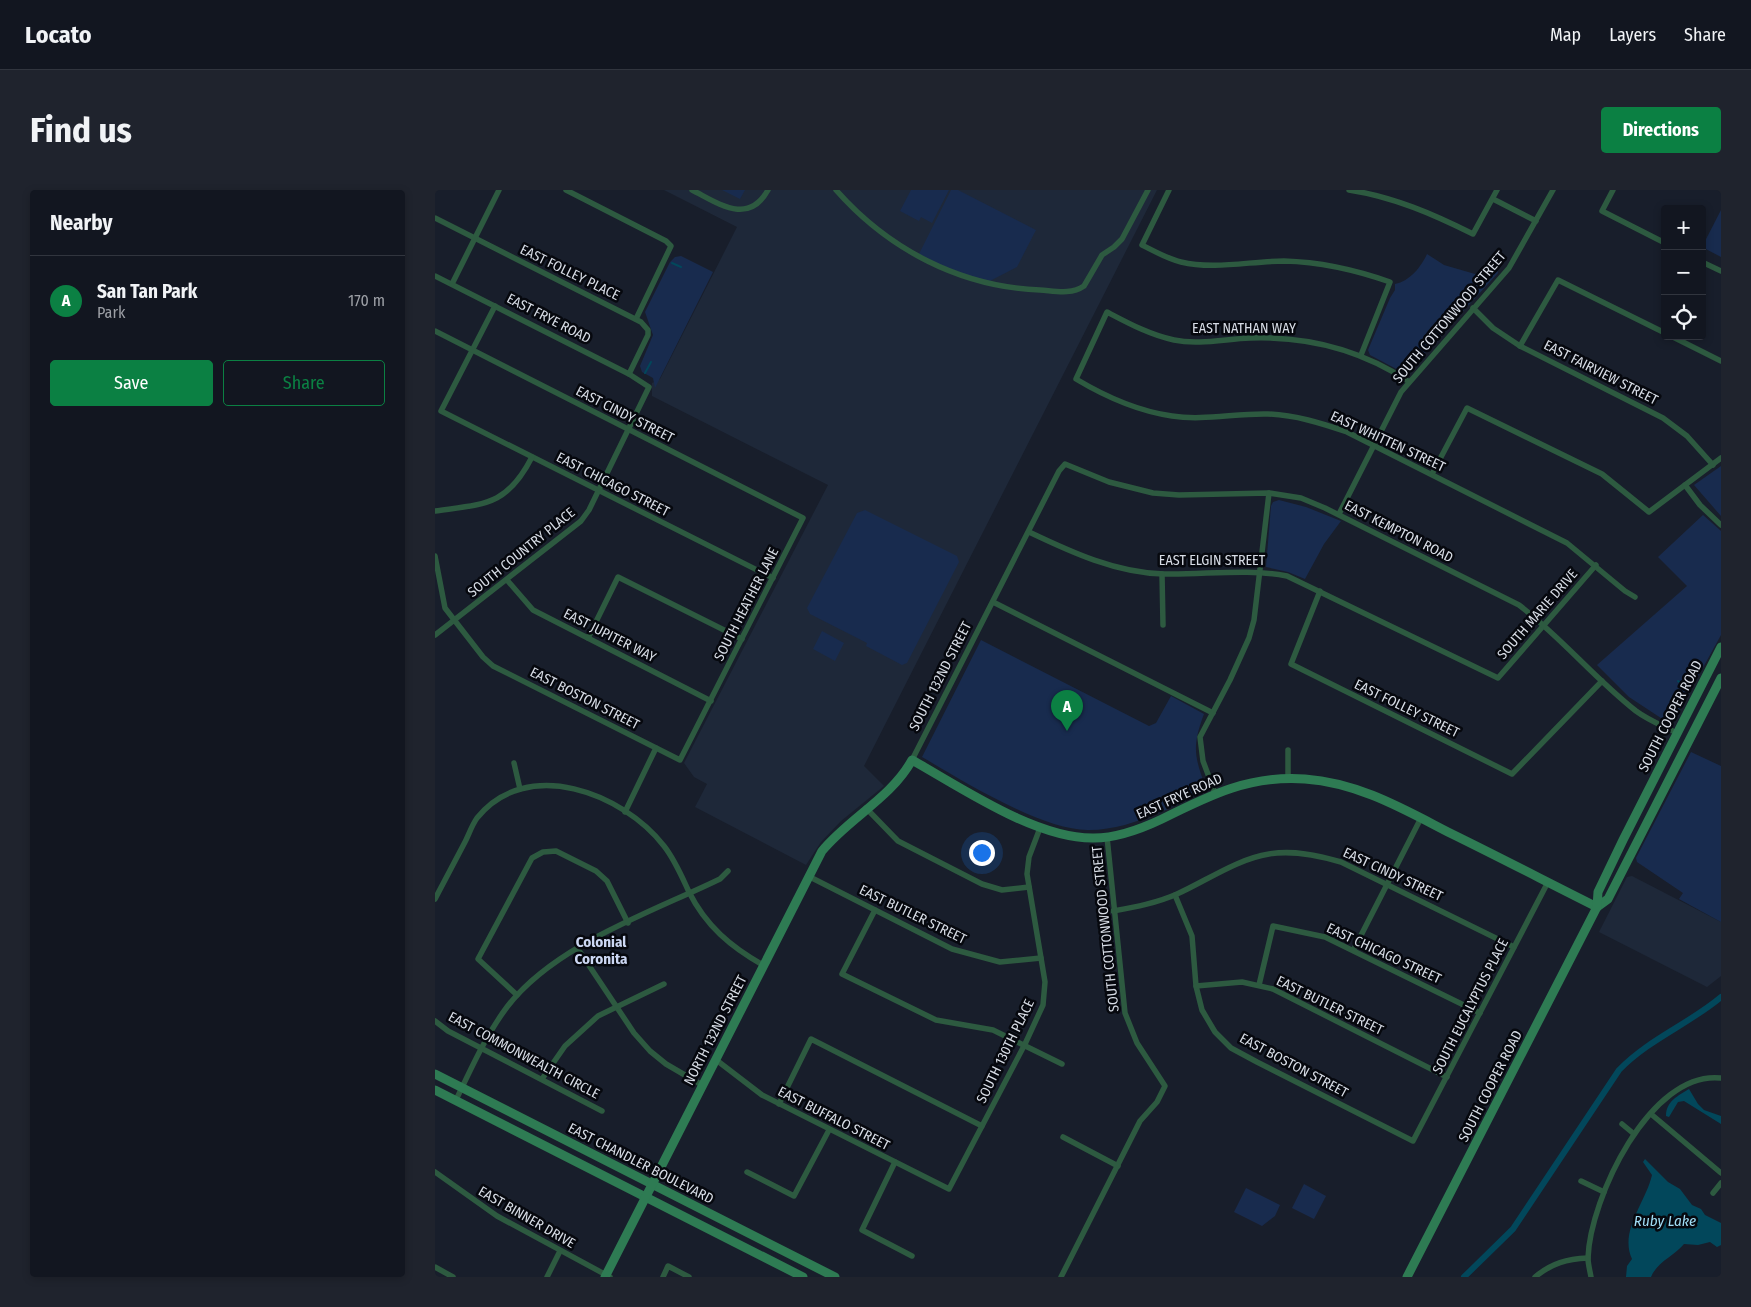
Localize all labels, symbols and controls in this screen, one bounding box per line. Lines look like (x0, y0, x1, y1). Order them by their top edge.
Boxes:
text: Locato (25, 21, 91, 49)
text: Map (1550, 24, 1581, 46)
text: Layers (1609, 24, 1656, 46)
text: Share (1684, 24, 1726, 46)
button: Directions (1601, 107, 1721, 153)
text: Find us (30, 109, 132, 151)
map controls (1661, 205, 1706, 340)
button: + (1661, 205, 1706, 250)
text: Nearby (50, 210, 112, 236)
street label: EAST FOLLEY PLACE (517, 241, 623, 304)
street label: SOUTH COTTONWOOD STREET (1389, 248, 1510, 387)
button: − (1661, 250, 1706, 295)
text: San Tan Park (97, 280, 197, 303)
street label: EAST FRYE ROAD (504, 290, 594, 347)
text: A (62, 291, 70, 310)
text: 170 m (348, 291, 385, 310)
button: locate (1661, 295, 1706, 340)
text: Park (97, 303, 125, 322)
street label: EAST NATHAN WAY (1192, 320, 1296, 337)
street label: EAST FAIRVIEW STREET (1541, 336, 1661, 409)
button: Save (50, 360, 213, 406)
button: Share (223, 360, 385, 406)
street label: EAST CINDY STREET (573, 382, 677, 447)
street label: EAST WHITTEN STREET (1328, 407, 1448, 476)
street label: EAST CHICAGO STREET (553, 449, 673, 520)
street label: EAST KEMPTON ROAD (1342, 497, 1456, 566)
street label: SOUTH COUNTRY PLACE (464, 504, 579, 601)
street label: SOUTH HEATHER LANE (710, 544, 783, 664)
street label: EAST ELGIN STREET (1159, 552, 1266, 569)
street label: SOUTH MARIE DRIVE (1494, 565, 1581, 663)
street label: EAST JUPITER WAY (561, 605, 659, 666)
street label: SOUTH 132ND STREET (906, 618, 976, 734)
street label: SOUTH COOPER ROAD (1635, 658, 1706, 775)
street label: EAST BOSTON STREET (527, 664, 643, 734)
street label: EAST FOLLEY STREET (1352, 676, 1462, 741)
pin: A (1051, 690, 1083, 731)
street label: EAST FRYE ROAD (1134, 770, 1225, 823)
your location (969, 840, 995, 866)
street label: EAST CINDY STREET (1340, 844, 1446, 905)
street label: SOUTH COTTONWOOD STREET (1088, 845, 1123, 1013)
street label: EAST BUTLER STREET (857, 881, 969, 948)
street label: EAST CHICAGO STREET (1324, 919, 1444, 988)
district label: Colonial Coronita (575, 933, 628, 968)
street label: SOUTH EUCALYPTUS PLACE (1429, 935, 1512, 1077)
street label: NORTH 132ND STREET (680, 972, 751, 1088)
street label: EAST BUTLER STREET (1274, 972, 1386, 1039)
street label: SOUTH 130TH PLACE (973, 996, 1038, 1106)
street label: EAST COMMONWEALTH CIRCLE (445, 1008, 603, 1103)
street label: SOUTH COOPER ROAD (1455, 1028, 1526, 1145)
street label: EAST BOSTON STREET (1237, 1030, 1351, 1101)
street label: EAST BUFFALO STREET (775, 1083, 893, 1154)
street label: EAST CHANDLER BOULEVARD (565, 1119, 716, 1208)
street label: EAST BINNER DRIVE (475, 1183, 579, 1252)
water label: Ruby Lake (1634, 1212, 1696, 1230)

